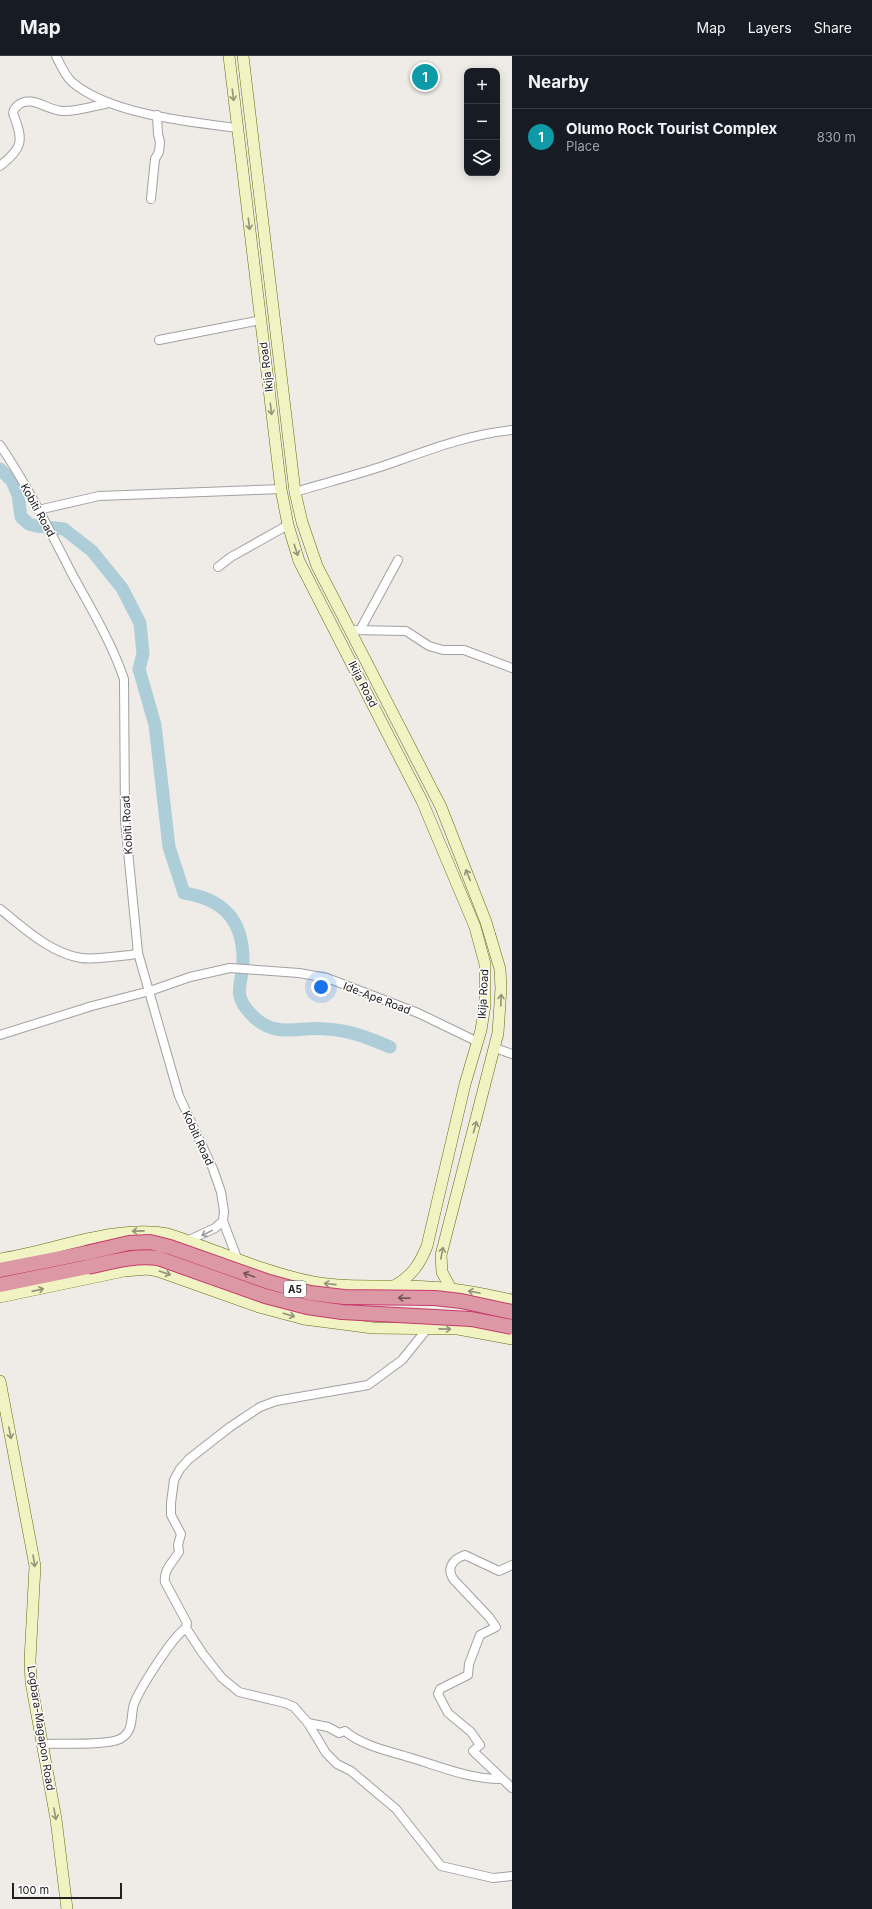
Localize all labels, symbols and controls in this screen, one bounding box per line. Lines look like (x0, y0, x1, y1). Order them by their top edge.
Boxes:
text: Map (20, 16, 61, 39)
text: Map (697, 19, 726, 36)
text: Layers (748, 19, 792, 36)
text: Share (814, 19, 852, 36)
pin: 1 (412, 62, 438, 92)
map controls (464, 68, 500, 176)
button: + (464, 68, 500, 104)
text: Nearby (528, 72, 589, 92)
one-way arrow (229, 88, 237, 101)
button: − (464, 104, 500, 140)
text: Olumo Rock Tourist Complex (566, 119, 777, 138)
text: 1 (538, 129, 544, 145)
text: 830 m (817, 129, 856, 145)
text: Place (566, 138, 600, 154)
button: layers (464, 140, 500, 176)
one-way arrow (245, 217, 253, 230)
street label: Ikija Road (256, 341, 276, 393)
one-way arrow (267, 402, 275, 415)
street label: Kobiti Road (18, 481, 58, 539)
one-way arrow (293, 543, 300, 556)
street label: Ikija Road (345, 658, 381, 710)
street label: Kobiti Road (118, 795, 136, 855)
one-way arrow (464, 870, 471, 882)
street label: Ikija Road (475, 969, 491, 1019)
your location (311, 977, 331, 997)
street label: Ide-Ape Road (341, 979, 413, 1017)
one-way arrow (497, 994, 505, 1007)
street label: Kobiti Road (179, 1108, 217, 1168)
one-way arrow (471, 1121, 479, 1134)
one-way arrow (132, 1227, 145, 1235)
one-way arrow (201, 1230, 213, 1237)
one-way arrow (438, 1246, 446, 1259)
one-way arrow (159, 1270, 171, 1278)
one-way arrow (243, 1271, 255, 1279)
one-way arrow (324, 1280, 337, 1287)
road number: A5 (284, 1281, 306, 1297)
one-way arrow (31, 1286, 44, 1294)
one-way arrow (468, 1288, 481, 1296)
one-way arrow (398, 1294, 411, 1302)
one-way arrow (282, 1312, 295, 1319)
one-way arrow (438, 1325, 451, 1333)
one-way arrow (6, 1426, 14, 1439)
one-way arrow (30, 1554, 38, 1567)
street label: Logbara-Magapon Road (24, 1664, 58, 1792)
one-way arrow (52, 1807, 60, 1820)
scale bar (12, 1881, 122, 1900)
text: 100 m (18, 1883, 49, 1897)

